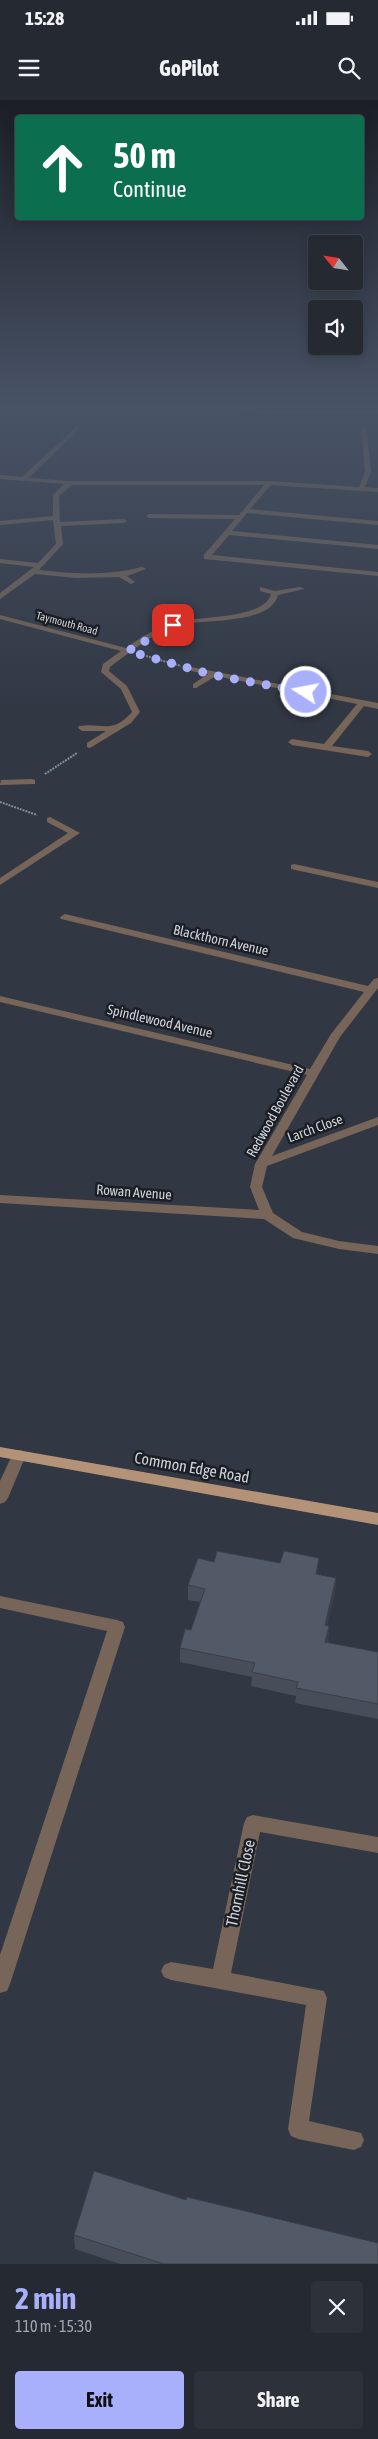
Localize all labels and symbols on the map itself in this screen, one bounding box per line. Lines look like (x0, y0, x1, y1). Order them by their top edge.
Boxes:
north arrow (308, 235, 362, 290)
pin (152, 604, 194, 646)
street label: Taymouth Road (35, 609, 99, 637)
position arrow (279, 665, 331, 717)
street label: Blackthorn Avenue (172, 921, 270, 959)
street label: Spindlewood Avenue (106, 1001, 214, 1041)
street label: Redwood Boulevard (243, 1062, 307, 1160)
street label: Larch Close (285, 1111, 345, 1145)
street label: Rowan Avenue (96, 1181, 172, 1203)
street label: Common Edge Road (133, 1448, 251, 1487)
street label: Thornhill Close (222, 1838, 258, 1928)

